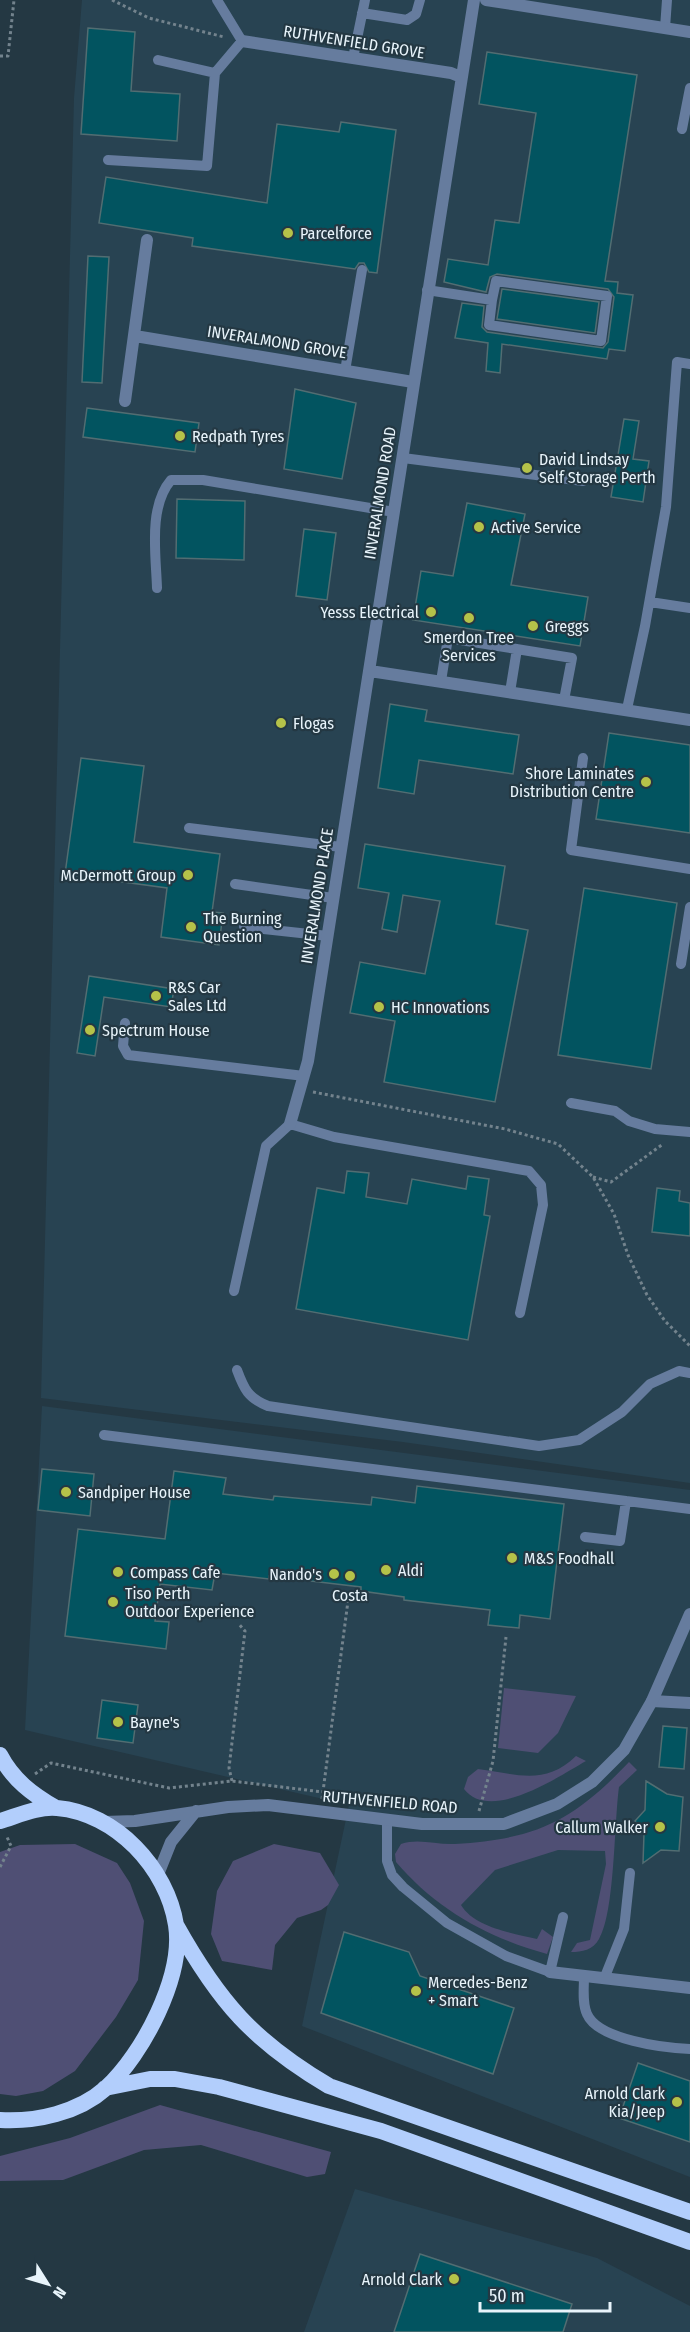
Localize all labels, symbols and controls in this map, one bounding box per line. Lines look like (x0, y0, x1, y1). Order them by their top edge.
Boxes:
street label: RUTHVENFIELD GROVE (282, 21, 426, 63)
place label: Parcelforce (300, 224, 372, 243)
marker: Parcelforce (281, 226, 295, 240)
street label: INVERALMOND GROVE (206, 322, 348, 362)
street label: INVERALMOND ROAD (360, 425, 400, 561)
place label: Redpath Tyres (192, 427, 285, 446)
marker: Redpath Tyres (173, 429, 187, 443)
place label: David Lindsay Self Storage Perth (539, 450, 656, 487)
marker: David Lindsay Self Storage Perth (520, 461, 534, 475)
place label: Active Service (491, 518, 581, 537)
marker: Active Service (472, 520, 486, 534)
place label: Yesss Electrical (320, 603, 419, 622)
marker: Yesss Electrical (424, 605, 438, 619)
marker: Smerdon Tree Services (462, 611, 476, 625)
place label: Greggs (545, 617, 589, 636)
marker: Greggs (526, 619, 540, 633)
place label: Smerdon Tree Services (424, 628, 514, 665)
place label: Flogas (293, 714, 334, 733)
marker: Flogas (274, 716, 288, 730)
place label: Shore Laminates Distribution Centre (510, 764, 634, 801)
marker: Shore Laminates Distribution Centre (639, 775, 653, 789)
street label: INVERALMOND PLACE (297, 827, 337, 965)
place label: McDermott Group (60, 866, 176, 885)
marker: McDermott Group (181, 868, 195, 882)
place label: The Burning Question (203, 909, 282, 946)
marker: The Burning Question (184, 920, 198, 934)
place label: R&S Car Sales Ltd (168, 978, 227, 1015)
marker: R&S Car Sales Ltd (149, 989, 163, 1003)
place label: HC Innovations (391, 998, 490, 1017)
marker: HC Innovations (372, 1000, 386, 1014)
place label: Spectrum House (102, 1021, 210, 1040)
marker: Spectrum House (83, 1023, 97, 1037)
place label: Sandpiper House (78, 1483, 190, 1502)
marker: Sandpiper House (59, 1485, 73, 1499)
place label: M&S Foodhall (524, 1549, 614, 1568)
marker: M&S Foodhall (505, 1551, 519, 1565)
place label: Aldi (398, 1561, 423, 1580)
place label: Compass Cafe (130, 1563, 220, 1582)
marker: Aldi (379, 1563, 393, 1577)
marker: Compass Cafe (111, 1565, 125, 1579)
place label: Nando's (269, 1565, 322, 1584)
marker: Nando's (327, 1567, 341, 1581)
marker: Costa (343, 1569, 357, 1583)
place label: Tiso Perth Outdoor Experience (125, 1584, 255, 1621)
place label: Costa (332, 1586, 368, 1605)
marker: Tiso Perth Outdoor Experience (106, 1595, 120, 1609)
place label: Bayne's (130, 1713, 180, 1732)
marker: Bayne's (111, 1715, 125, 1729)
street label: RUTHVENFIELD ROAD (322, 1787, 458, 1817)
place label: Callum Walker (555, 1818, 648, 1837)
marker: Callum Walker (653, 1820, 667, 1834)
place label: Mercedes-Benz + Smart (428, 1973, 527, 2010)
marker: Mercedes-Benz + Smart (409, 1984, 423, 1998)
place label: Arnold Clark Kia/Jeep (585, 2084, 666, 2121)
marker: Arnold Clark Kia/Jeep (670, 2095, 684, 2109)
north arrow (18, 2254, 78, 2314)
place label: Arnold Clark (362, 2270, 443, 2289)
marker: Arnold Clark (447, 2272, 461, 2286)
scale bar (480, 2275, 610, 2313)
text: N (49, 2283, 70, 2302)
text: 50 m (489, 2285, 525, 2307)

